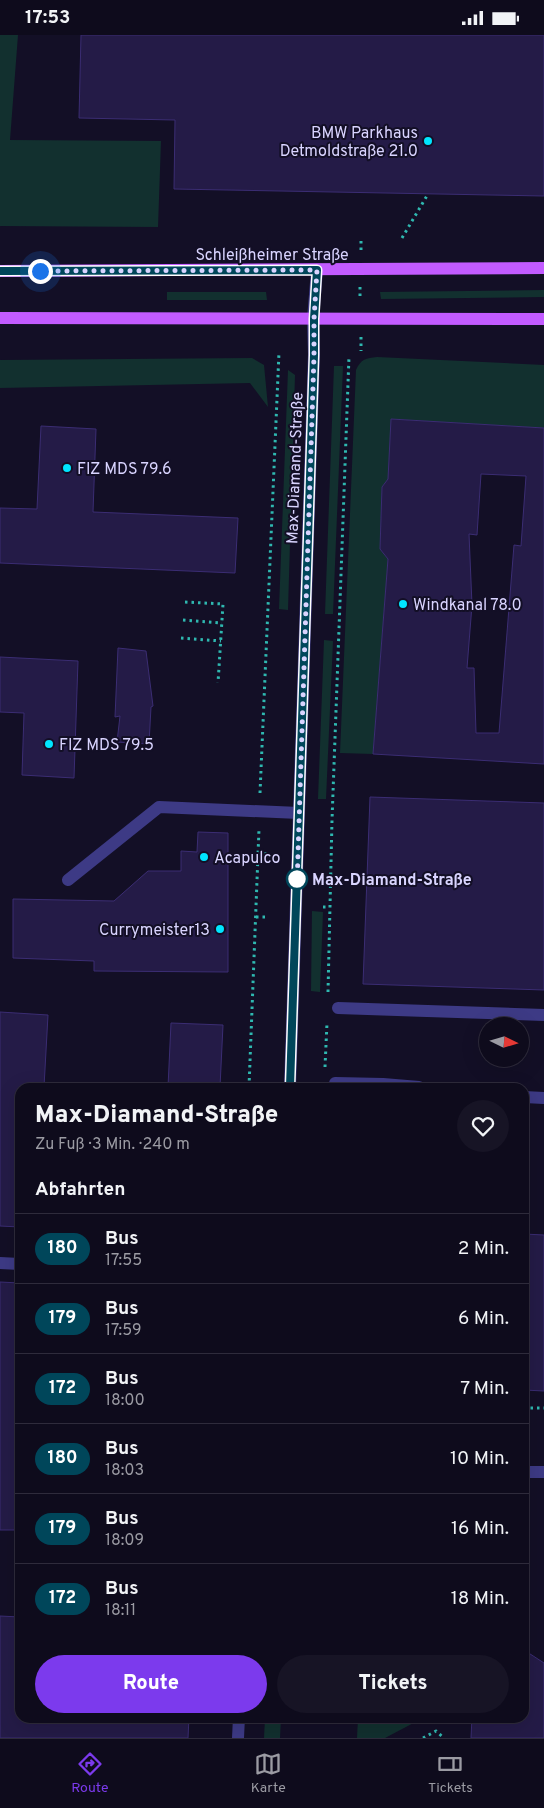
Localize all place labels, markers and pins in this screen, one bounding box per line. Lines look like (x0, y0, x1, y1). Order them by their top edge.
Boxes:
place label: BMW Parkhaus Detmoldstraße 21.0 (280, 124, 418, 162)
marker: BMW Parkhaus Detmoldstraße 21.0 (422, 135, 434, 147)
place label: FIZ MDS 79.6 (77, 460, 172, 480)
marker: FIZ MDS 79.6 (61, 462, 73, 474)
place label: Windkanal 78.0 (413, 596, 522, 616)
marker: Windkanal 78.0 (397, 598, 409, 610)
place label: FIZ MDS 79.5 (59, 736, 154, 756)
marker: FIZ MDS 79.5 (43, 738, 55, 750)
place label: Acapulco (214, 849, 281, 869)
marker: Acapulco (198, 851, 210, 863)
marker: Max-Diamand-Straße (286, 868, 308, 890)
place label: Max-Diamand-Straße (312, 871, 472, 891)
place label: Currymeister13 (99, 921, 210, 941)
marker: Currymeister13 (214, 923, 226, 935)

